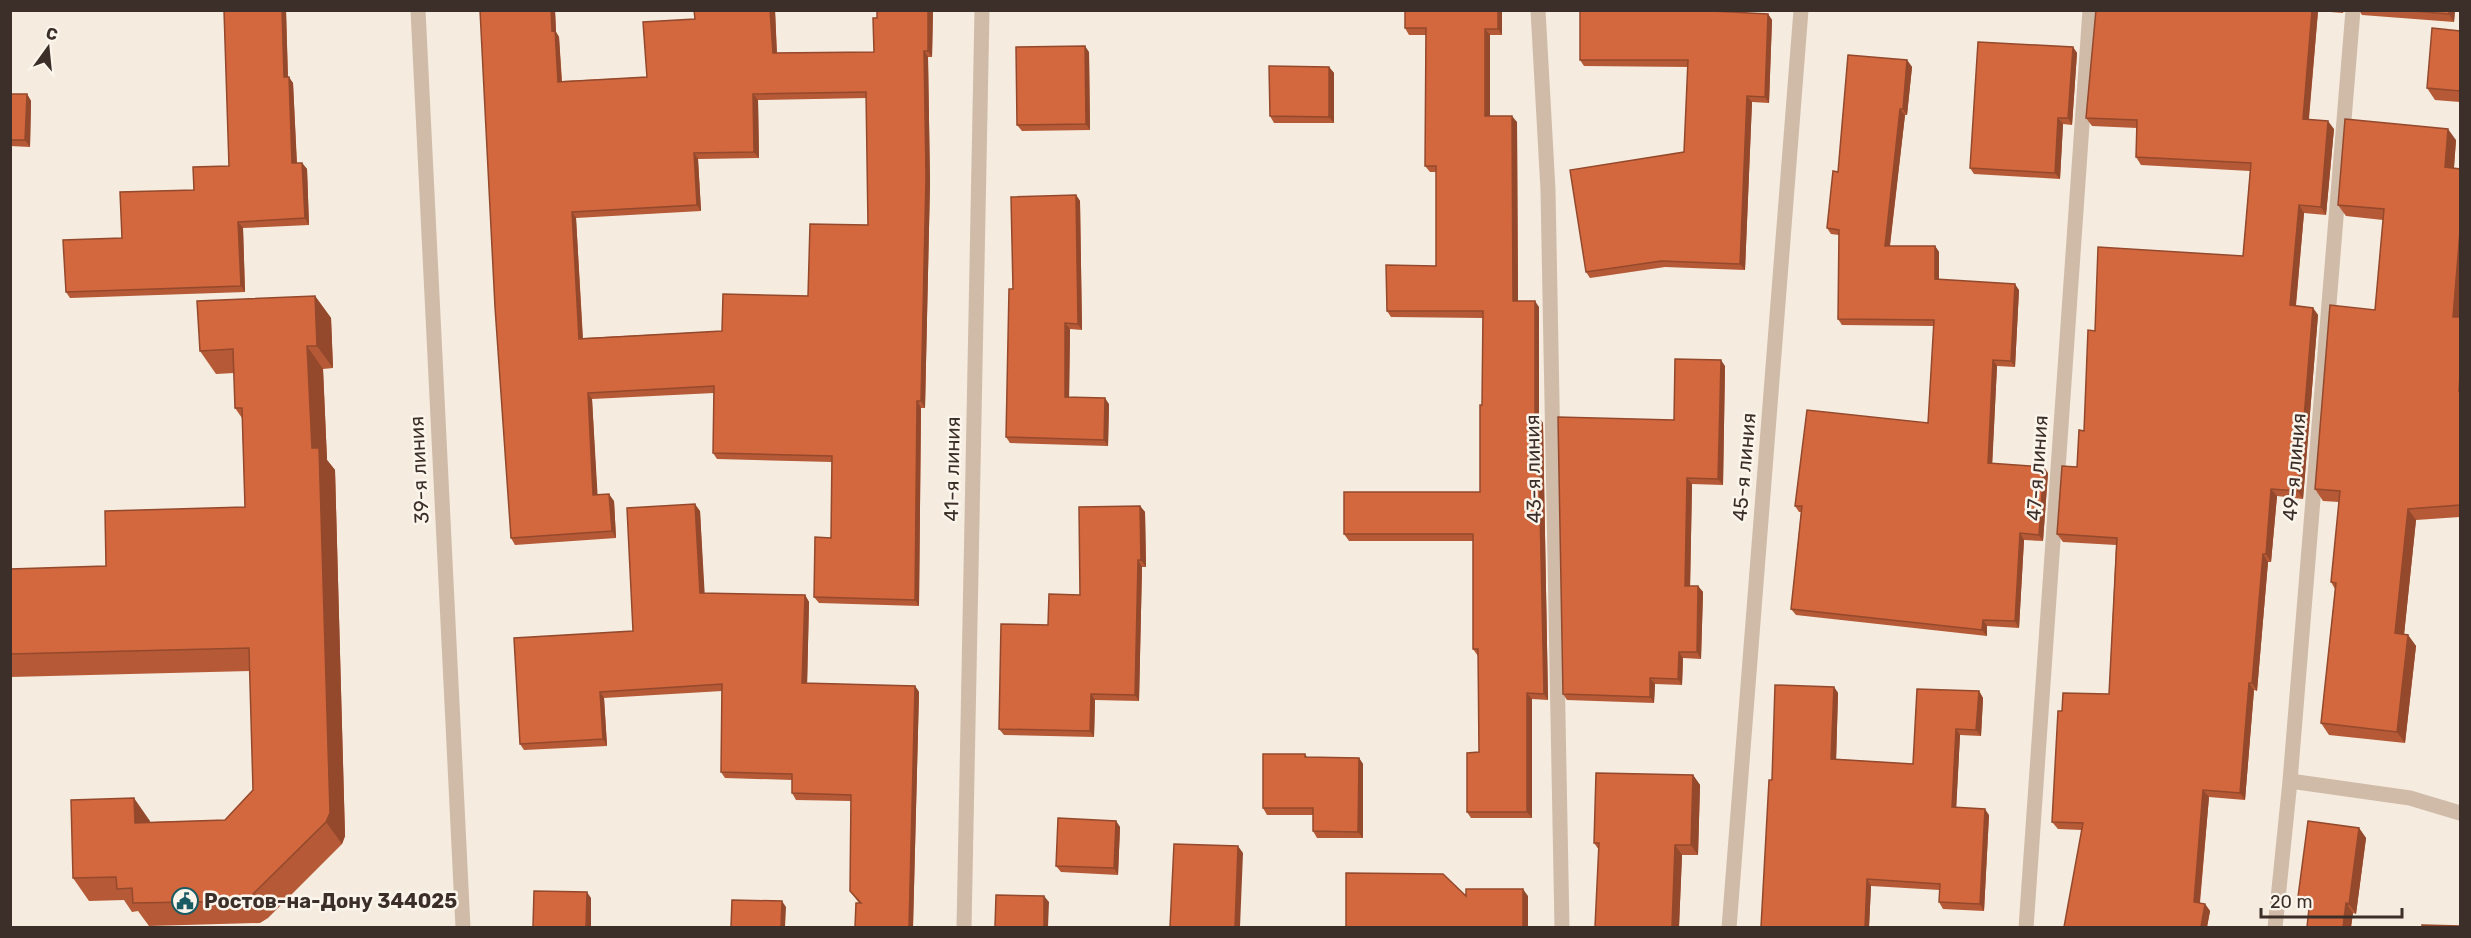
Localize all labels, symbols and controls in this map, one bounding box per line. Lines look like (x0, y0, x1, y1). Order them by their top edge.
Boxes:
north arrow (18, 18, 78, 78)
text: С (44, 23, 60, 45)
street label: 45-я линия (1727, 412, 1761, 522)
street label: 49-я линия (2277, 412, 2311, 522)
street label: 43-я линия (1520, 414, 1546, 524)
street label: 47-я линия (2021, 414, 2053, 522)
street label: 39-я линия (404, 415, 434, 525)
street label: 41-я линия (939, 416, 965, 522)
scale bar (2261, 881, 2402, 919)
public building icon: Ростов-на-Дону 344025 (170, 886, 200, 916)
place label: Ростов-на-Дону 344025 (204, 889, 457, 913)
text: 20 m (2270, 891, 2312, 913)

